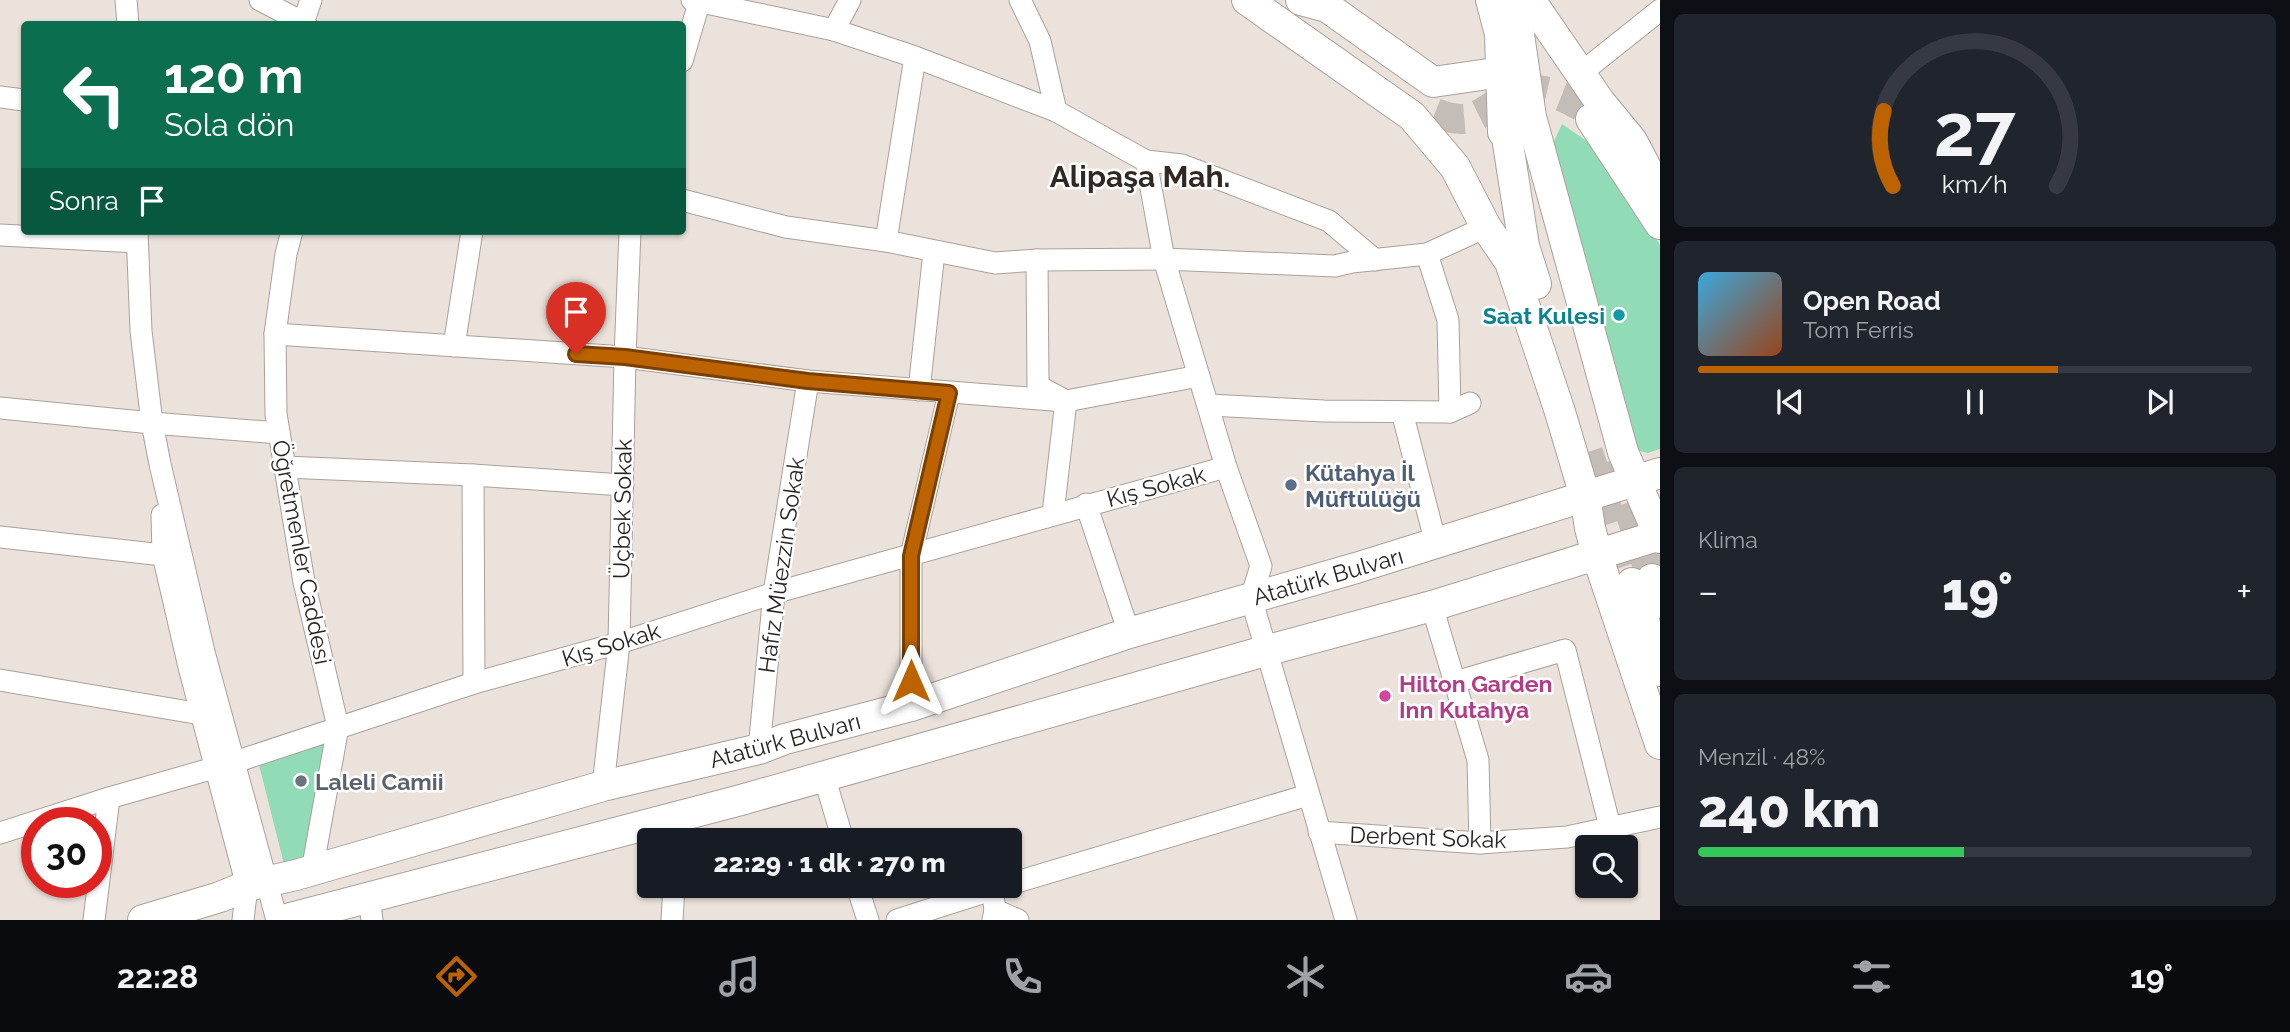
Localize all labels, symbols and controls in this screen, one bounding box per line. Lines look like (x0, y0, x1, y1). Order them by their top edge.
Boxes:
text: 120 m (164, 47, 303, 104)
icon: left (49, 49, 140, 140)
text: 27 (1934, 89, 2016, 174)
text: Sola dön (164, 106, 294, 143)
district label: Alipaşa Mah. (1050, 159, 1230, 194)
text: km/h (1942, 169, 2008, 199)
icon: arrive (133, 182, 171, 220)
text: Sonra (49, 186, 119, 216)
pin (546, 282, 606, 354)
text: Open Road (1803, 286, 1941, 316)
icon: arrive (557, 293, 595, 331)
place label: Saat Kulesi (1483, 302, 1605, 329)
marker: Saat Kulesi (1611, 307, 1627, 323)
text: Tom Ferris (1803, 316, 1914, 343)
icon: previous (1771, 383, 1809, 421)
icon: pause (1956, 383, 1994, 421)
icon: next (2141, 383, 2179, 421)
street label: Öğretmenler Caddesi (267, 437, 337, 667)
street label: Üçbek Sokak (607, 439, 637, 579)
street label: Hafız Müezzin Sokak (752, 455, 810, 675)
place label: Kütahya İl Müftülüğü (1305, 459, 1421, 512)
street label: Kış Sokak (1104, 460, 1208, 512)
marker: Kütahya İl Müftülüğü (1283, 477, 1299, 493)
text: Klima (1698, 526, 1758, 553)
street label: Atatürk Bulvarı (1250, 542, 1406, 610)
text: 19° (1942, 561, 2013, 622)
text: − (1698, 569, 1718, 614)
text: + (2236, 569, 2252, 614)
street label: Kış Sokak (559, 616, 663, 672)
position arrow (874, 644, 948, 718)
place label: Hilton Garden Inn Kutahya (1399, 670, 1552, 723)
marker: Hilton Garden Inn Kutahya (1377, 688, 1393, 704)
street label: Atatürk Bulvarı (707, 707, 863, 773)
text: Menzil · 48% (1698, 743, 1825, 770)
place label: Laleli Camii (315, 768, 444, 795)
marker: Laleli Camii (293, 773, 309, 789)
text: 240 km (1698, 778, 1880, 839)
speed limit sign: 30 (21, 807, 112, 898)
street label: Derbent Sokak (1349, 821, 1507, 853)
map controls (1575, 835, 1638, 898)
button: search (1575, 835, 1638, 898)
text: 22:29 · 1 dk · 270 m (713, 848, 946, 878)
icon: directions (432, 952, 481, 1001)
icon: music (715, 952, 764, 1001)
icon: phone (998, 952, 1047, 1001)
icon: climate (1281, 952, 1330, 1001)
icon: car (1564, 952, 1613, 1001)
icon: filters (1847, 952, 1896, 1001)
text: 22:28 (117, 958, 198, 995)
text: 19° (2130, 958, 2173, 995)

